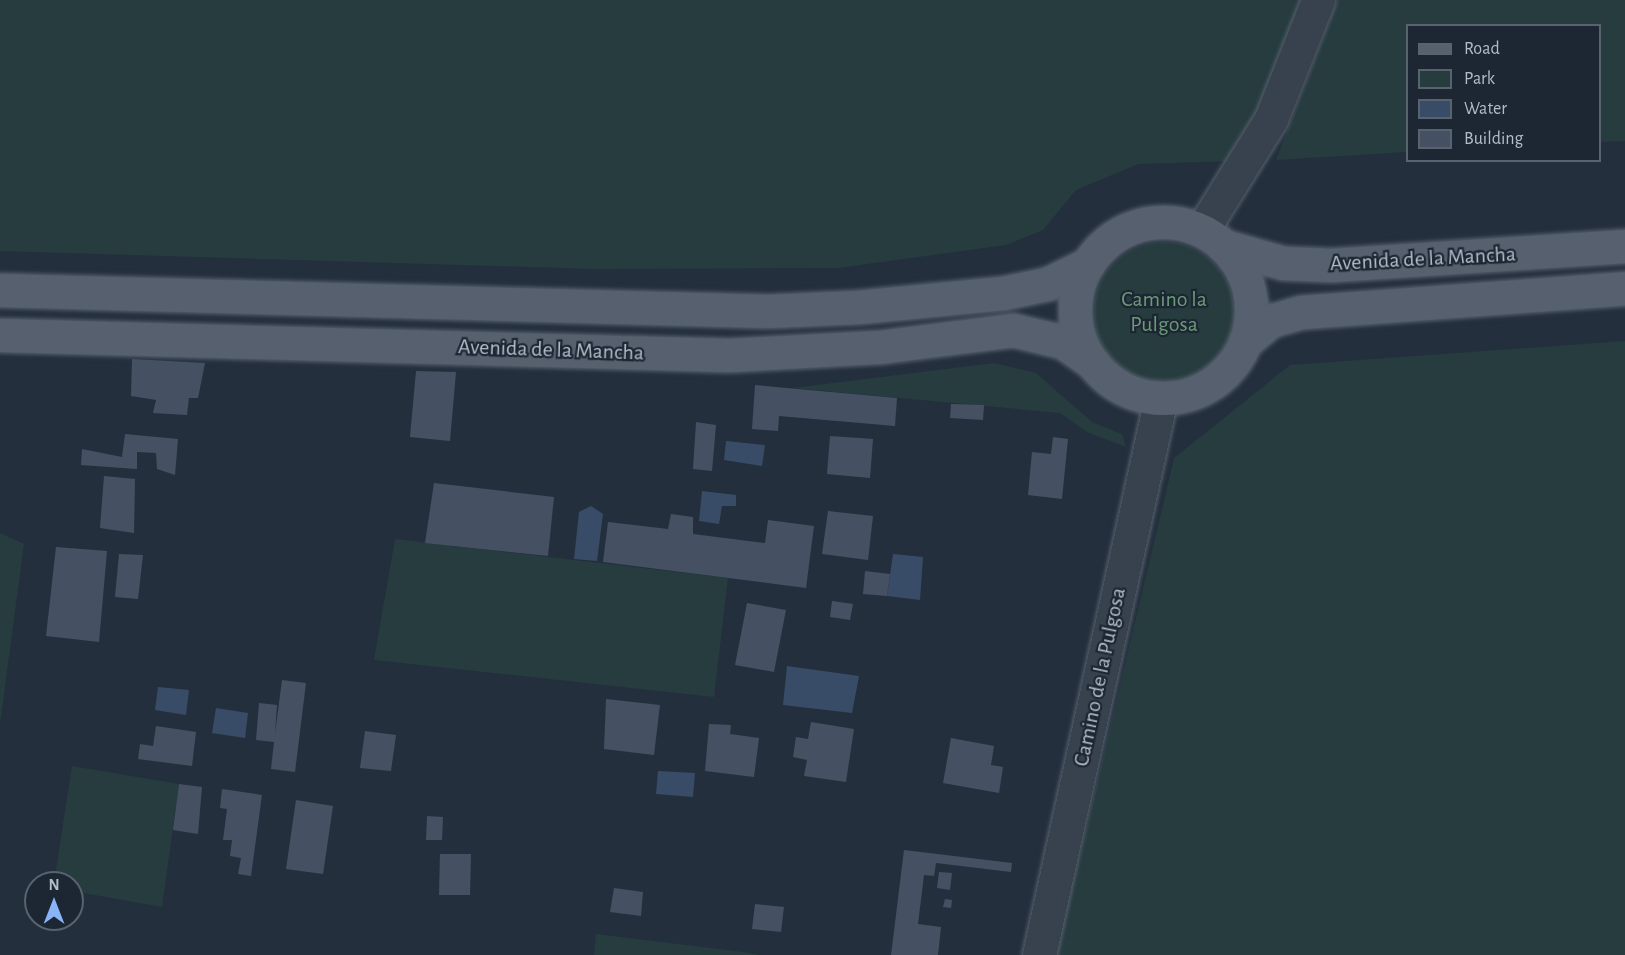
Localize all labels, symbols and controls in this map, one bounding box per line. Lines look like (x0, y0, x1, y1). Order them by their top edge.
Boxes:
legend (1406, 24, 1601, 162)
text: Road (1464, 40, 1500, 58)
text: Park (1464, 70, 1495, 88)
text: Water (1464, 100, 1507, 118)
text: Building (1464, 130, 1523, 148)
street label: Avenida de la Mancha (1329, 241, 1517, 277)
park label: Camino la Pulgosa (1121, 286, 1207, 338)
street label: Avenida de la Mancha (457, 334, 645, 366)
street label: Camino de la Pulgosa (1068, 585, 1132, 769)
north arrow (24, 871, 84, 931)
text: N (48, 877, 60, 893)

